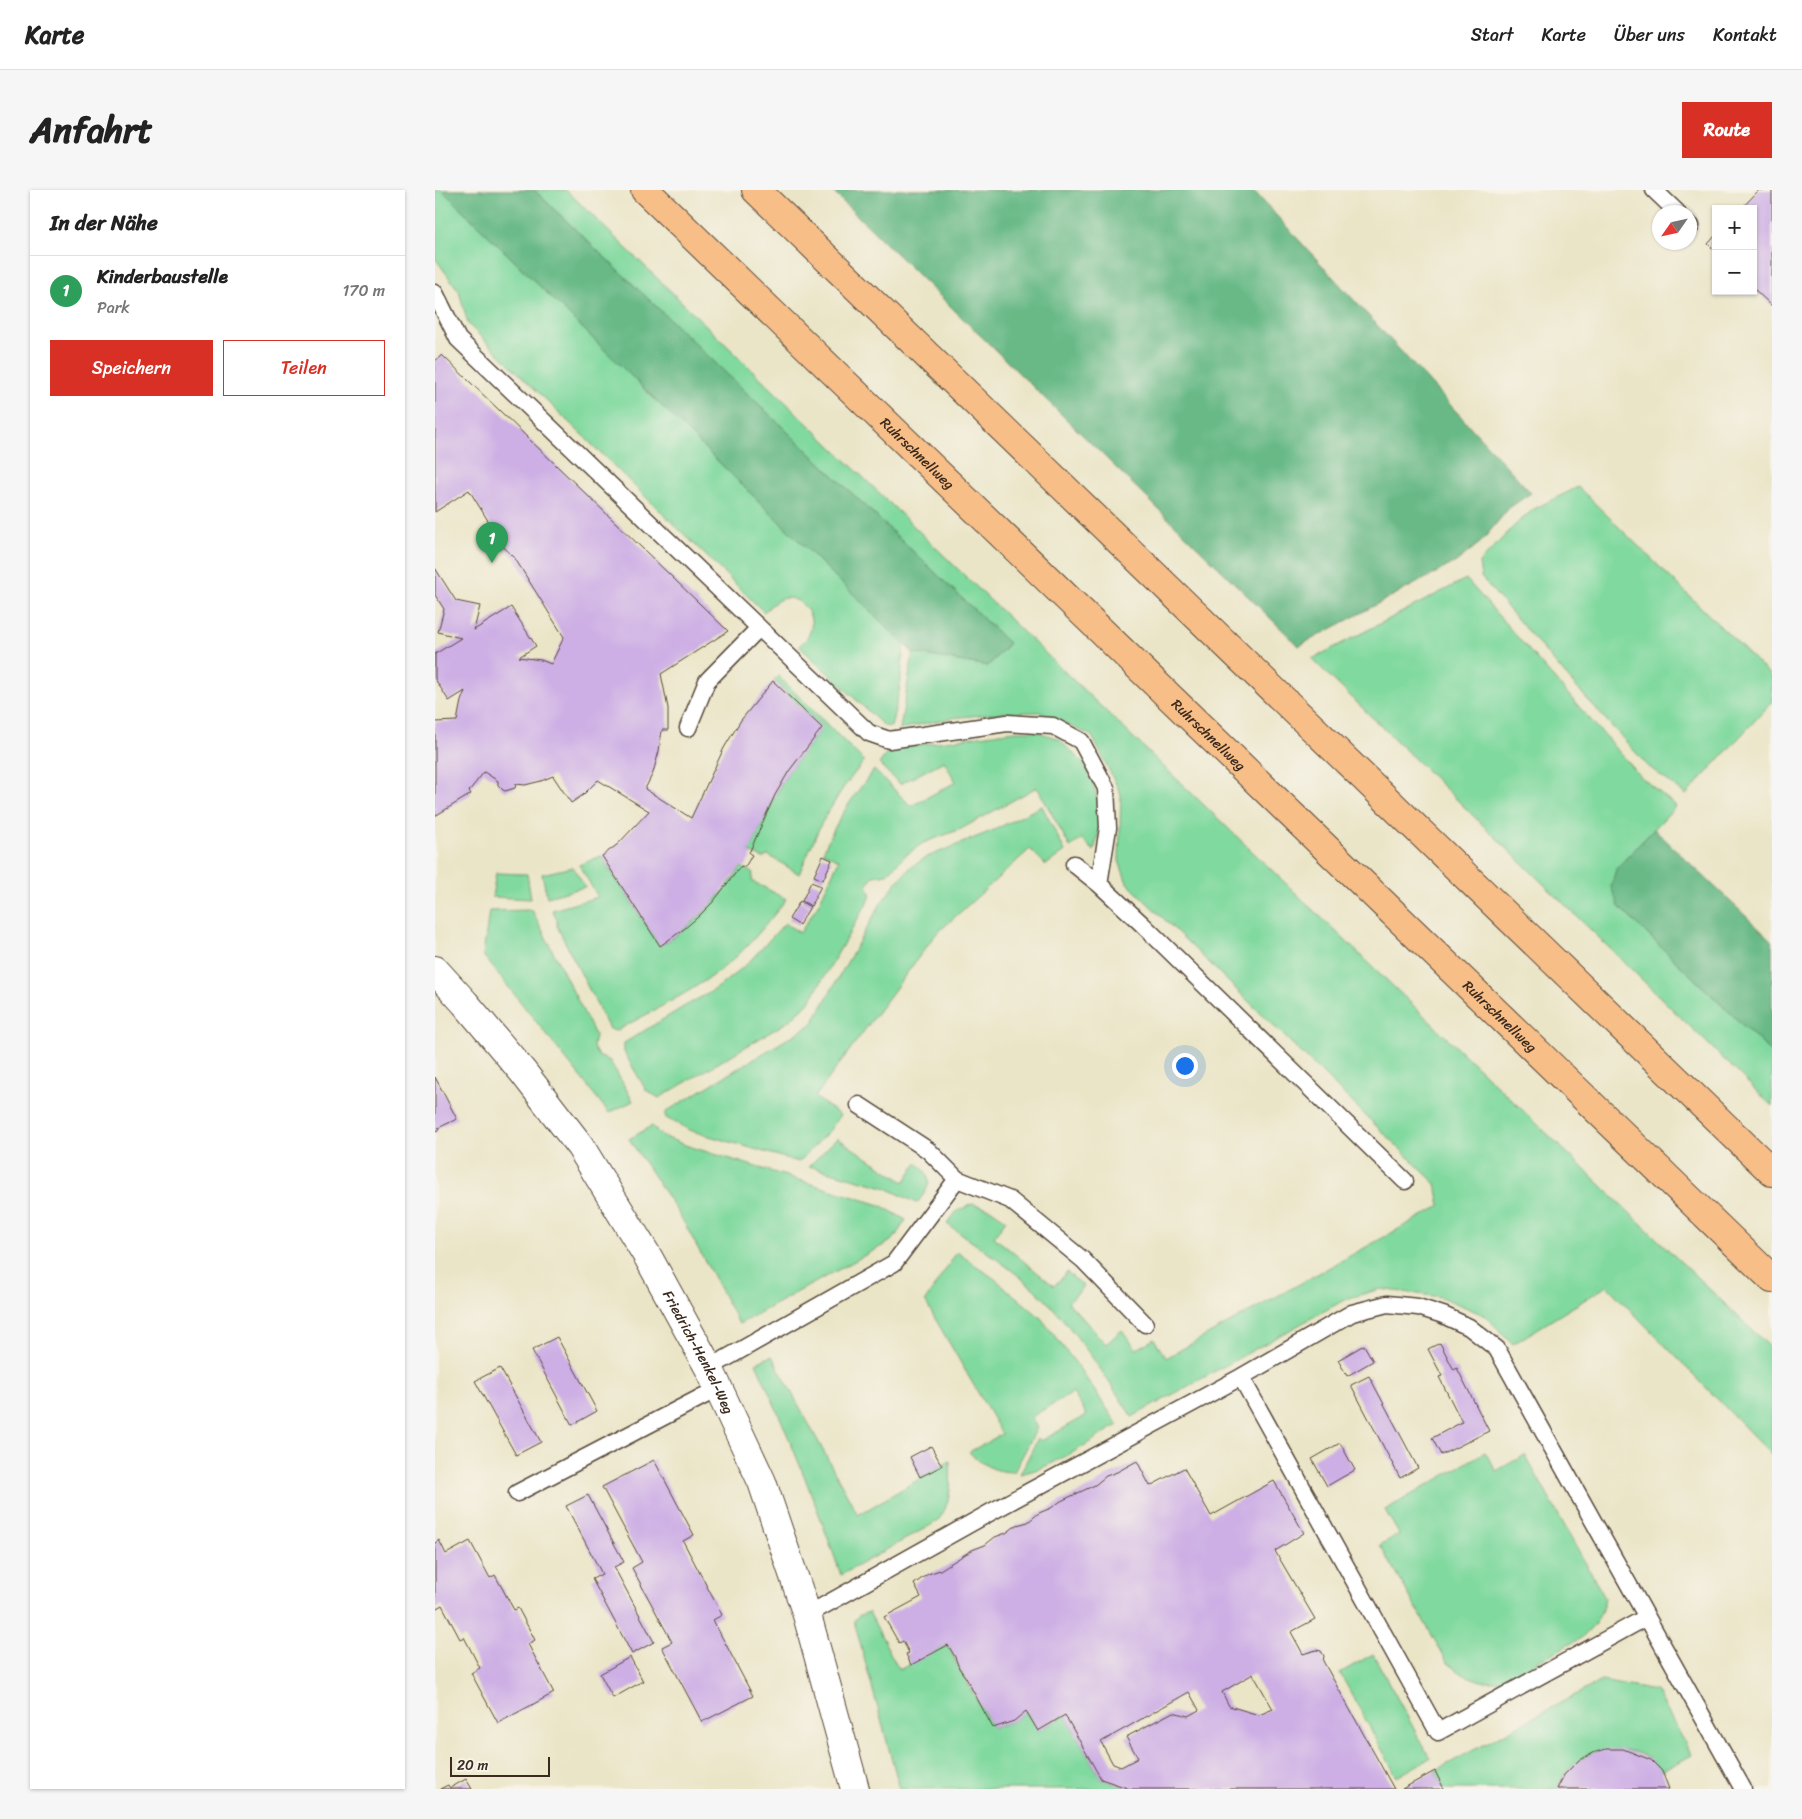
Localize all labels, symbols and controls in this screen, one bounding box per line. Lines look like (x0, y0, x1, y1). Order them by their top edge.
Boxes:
text: Karte (25, 14, 84, 56)
text: Start (1471, 19, 1514, 51)
text: Karte (1542, 19, 1586, 51)
text: Über uns (1614, 19, 1685, 51)
text: Kontakt (1713, 19, 1777, 51)
text: Anfahrt (30, 99, 153, 161)
button: Route (1682, 102, 1772, 158)
text: In der Nähe (50, 204, 158, 242)
north arrow (1652, 205, 1697, 250)
map controls (1712, 205, 1757, 295)
button: + (1712, 205, 1757, 250)
button: − (1712, 250, 1757, 295)
text: Kinderbaustelle (97, 260, 228, 293)
text: 1 (63, 276, 69, 305)
text: 170 m (342, 276, 385, 305)
text: Park (97, 293, 130, 322)
button: Speichern (50, 340, 213, 396)
button: Teilen (223, 340, 385, 396)
street label: Ruhrschnellweg (874, 411, 961, 496)
pin: 1 (476, 522, 508, 563)
street label: Ruhrschnellweg (1166, 692, 1252, 777)
street label: Ruhrschnellweg (1457, 974, 1543, 1059)
your location (1172, 1053, 1198, 1079)
street label: Friedrich-Henkel-Weg (656, 1285, 741, 1418)
text: 20 m (457, 1753, 488, 1778)
scale bar (450, 1754, 550, 1777)

